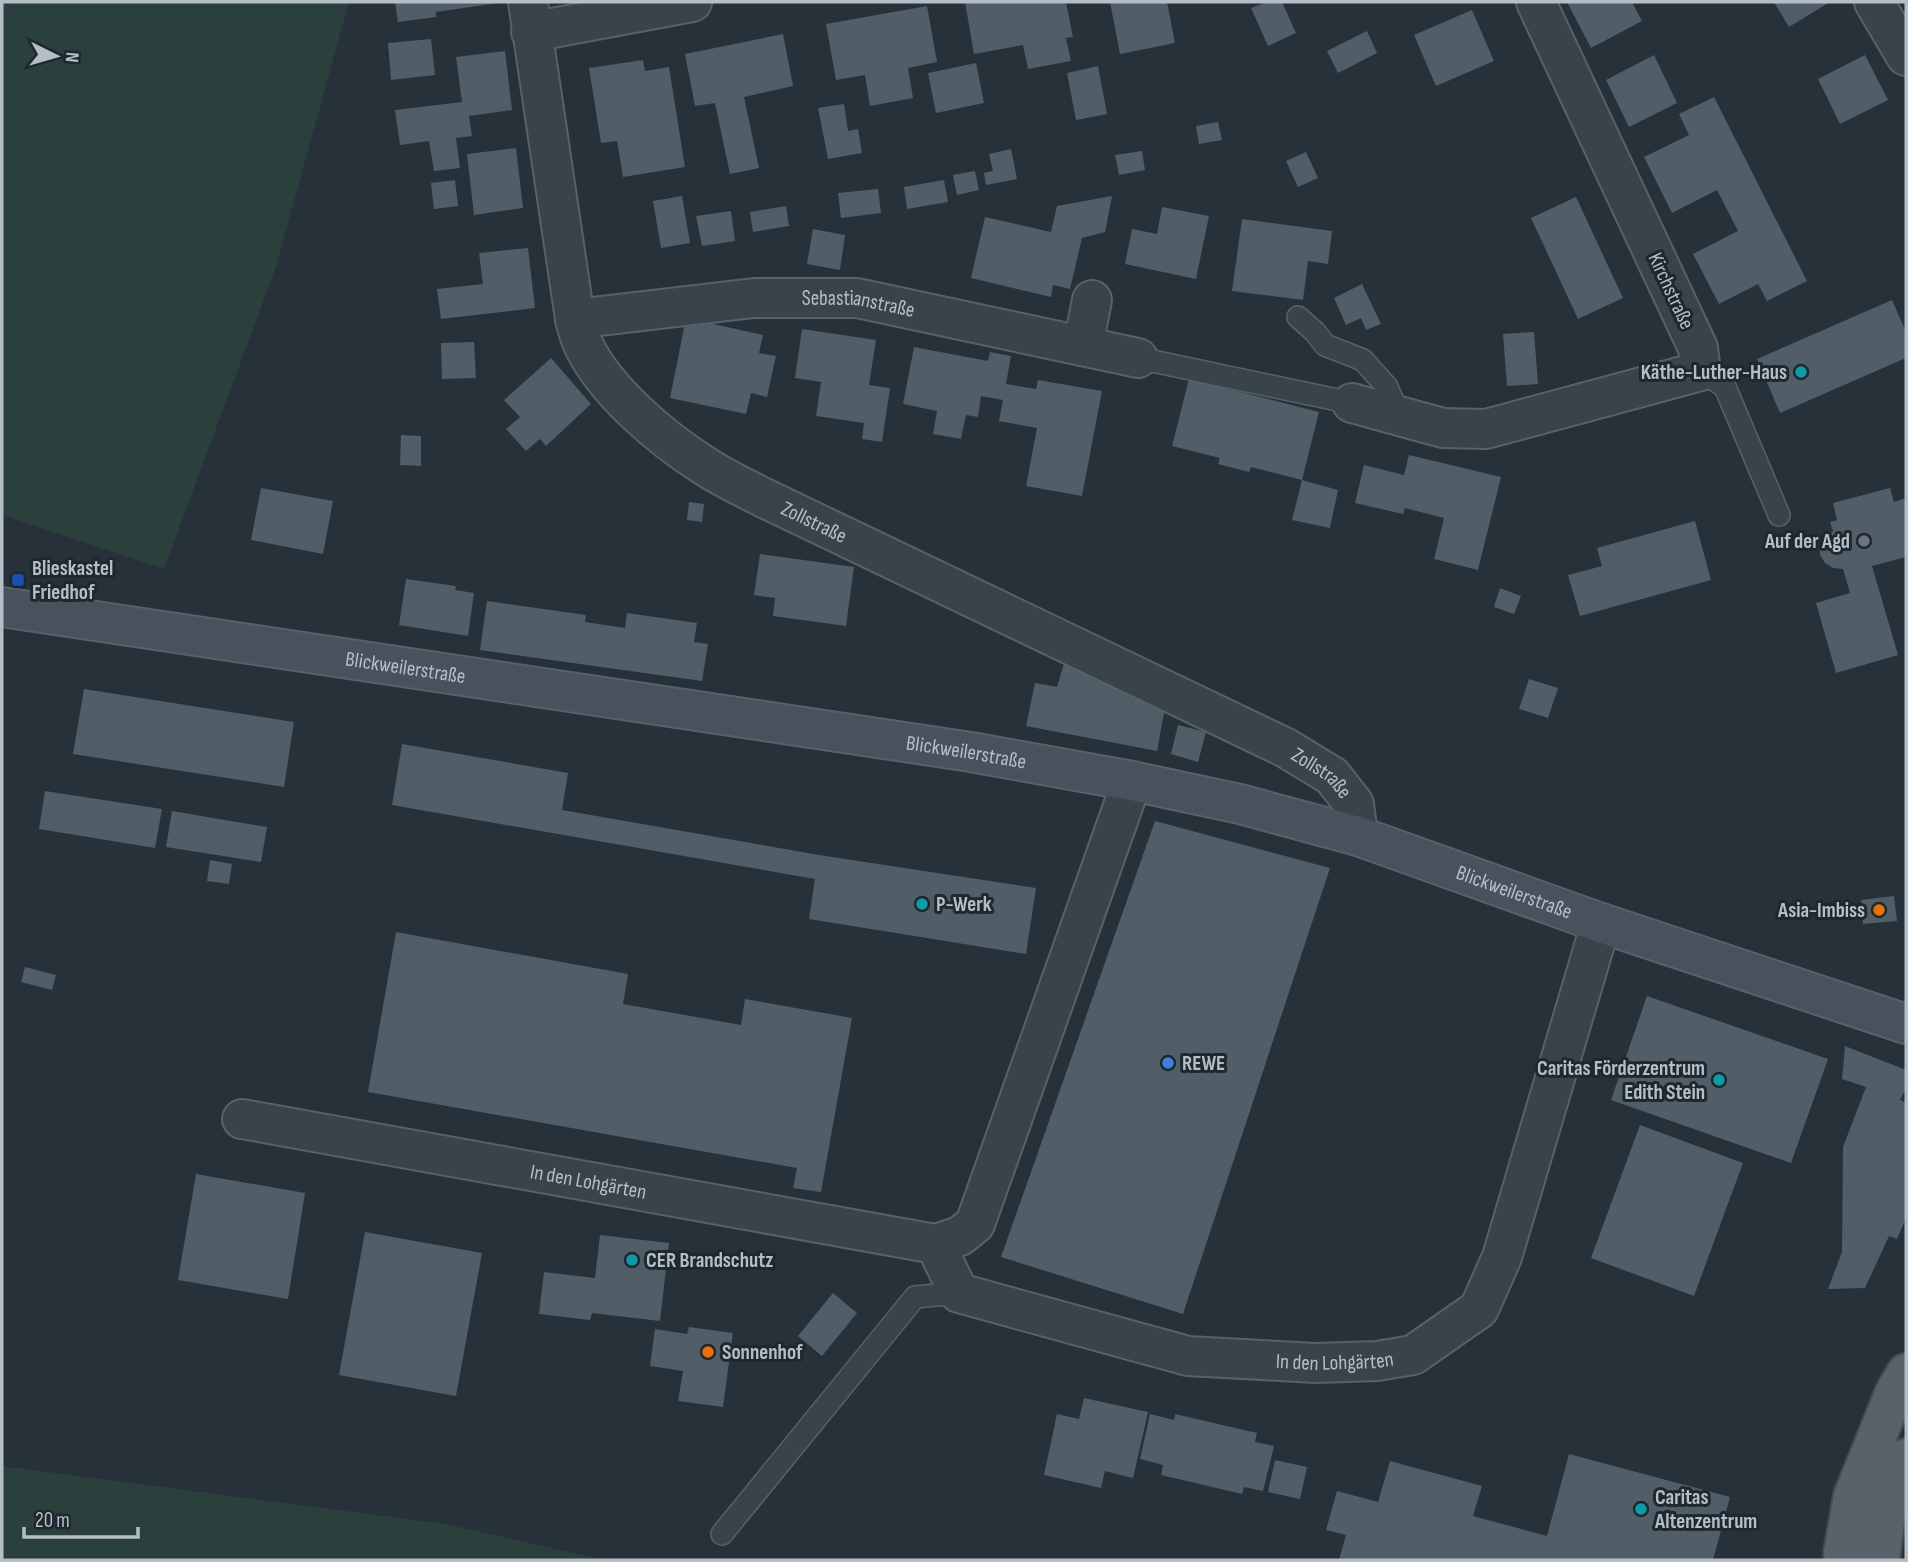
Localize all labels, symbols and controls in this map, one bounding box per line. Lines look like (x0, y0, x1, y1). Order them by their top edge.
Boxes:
north arrow (21, 21, 91, 91)
text: N (60, 51, 83, 63)
street label: Kirchstraße (1642, 249, 1700, 333)
street label: Sebastianstraße (802, 285, 917, 323)
place label: Käthe-Luther-Haus (1641, 360, 1787, 385)
marker: Käthe-Luther-Haus (1793, 364, 1809, 380)
street label: Zollstraße (777, 496, 851, 548)
place label: Auf der Agd (1764, 529, 1850, 554)
marker: Auf der Agd (1856, 533, 1872, 549)
place label: Blieskastel Friedhof (32, 556, 113, 605)
marker: Blieskastel Friedhof (10, 572, 26, 588)
street label: Blickweilerstraße (344, 646, 467, 689)
street label: Blickweilerstraße (904, 730, 1028, 774)
street label: Zollstraße (1287, 742, 1357, 803)
street label: Blickweilerstraße (1453, 860, 1576, 924)
place label: P-Werk (936, 892, 992, 917)
marker: P-Werk (914, 896, 930, 912)
place label: Asia-Imbiss (1777, 898, 1865, 923)
marker: Asia-Imbiss (1871, 902, 1887, 918)
place label: REWE (1182, 1051, 1225, 1076)
marker: REWE (1160, 1055, 1176, 1071)
place label: Caritas Förderzentrum Edith Stein (1537, 1056, 1705, 1105)
marker: Caritas Förderzentrum Edith Stein (1711, 1072, 1727, 1088)
street label: In den Lohgärten (528, 1159, 648, 1204)
place label: CER Brandschutz (646, 1248, 773, 1273)
marker: CER Brandschutz (624, 1252, 640, 1268)
place label: Sonnenhof (722, 1340, 803, 1365)
marker: Sonnenhof (700, 1344, 716, 1360)
street label: In den Lohgärten (1275, 1346, 1395, 1376)
place label: Caritas Altenzentrum (1654, 1485, 1757, 1534)
scale bar (24, 1496, 138, 1540)
marker: Caritas Altenzentrum (1633, 1501, 1649, 1517)
text: 20 m (35, 1508, 70, 1533)

